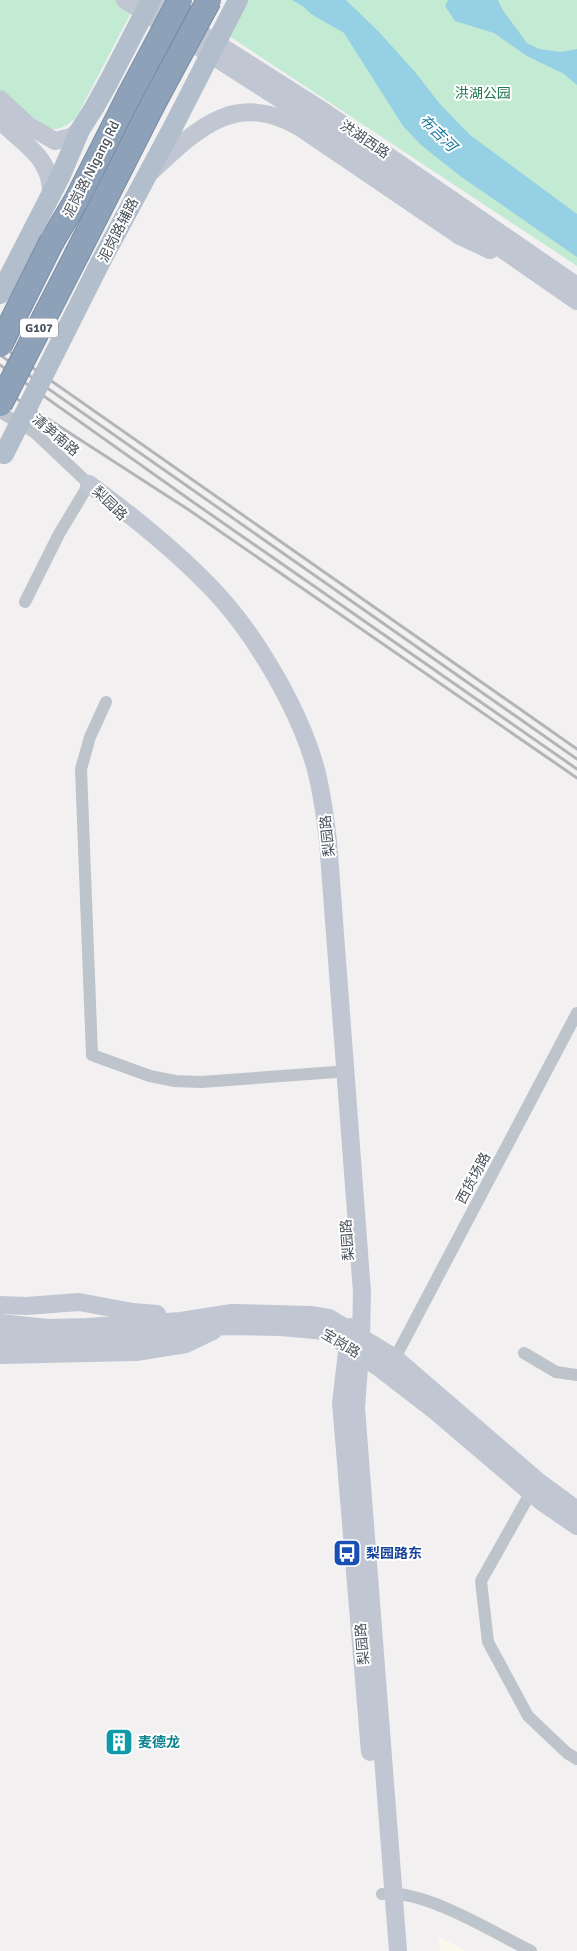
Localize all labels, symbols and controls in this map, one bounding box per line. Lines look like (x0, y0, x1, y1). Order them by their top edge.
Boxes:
park label: 洪湖公园 (455, 85, 511, 102)
water label: 布吉河 (416, 111, 462, 157)
street label: 洪湖西路 (337, 117, 393, 162)
street label: 泥岗路 Nigang Rd (60, 118, 123, 221)
street label: 泥岗路辅路 (95, 195, 142, 265)
road number: G107 (20, 318, 58, 338)
street label: 清笋南路 (29, 411, 83, 460)
street label: 梨园路 (89, 483, 131, 524)
street label: 梨园路 (317, 814, 338, 858)
street label: 西货场路 (453, 1150, 494, 1207)
street label: 梨园路 (338, 1218, 357, 1262)
street label: 宝岗路 (318, 1325, 363, 1362)
bus stop icon: 梨园路东 (332, 1538, 362, 1568)
place label: 梨园路东 (366, 1545, 422, 1562)
street label: 梨园路 (352, 1622, 373, 1666)
building icon: 麦德龙 (104, 1727, 134, 1757)
place label: 麦德龙 (138, 1734, 180, 1751)

